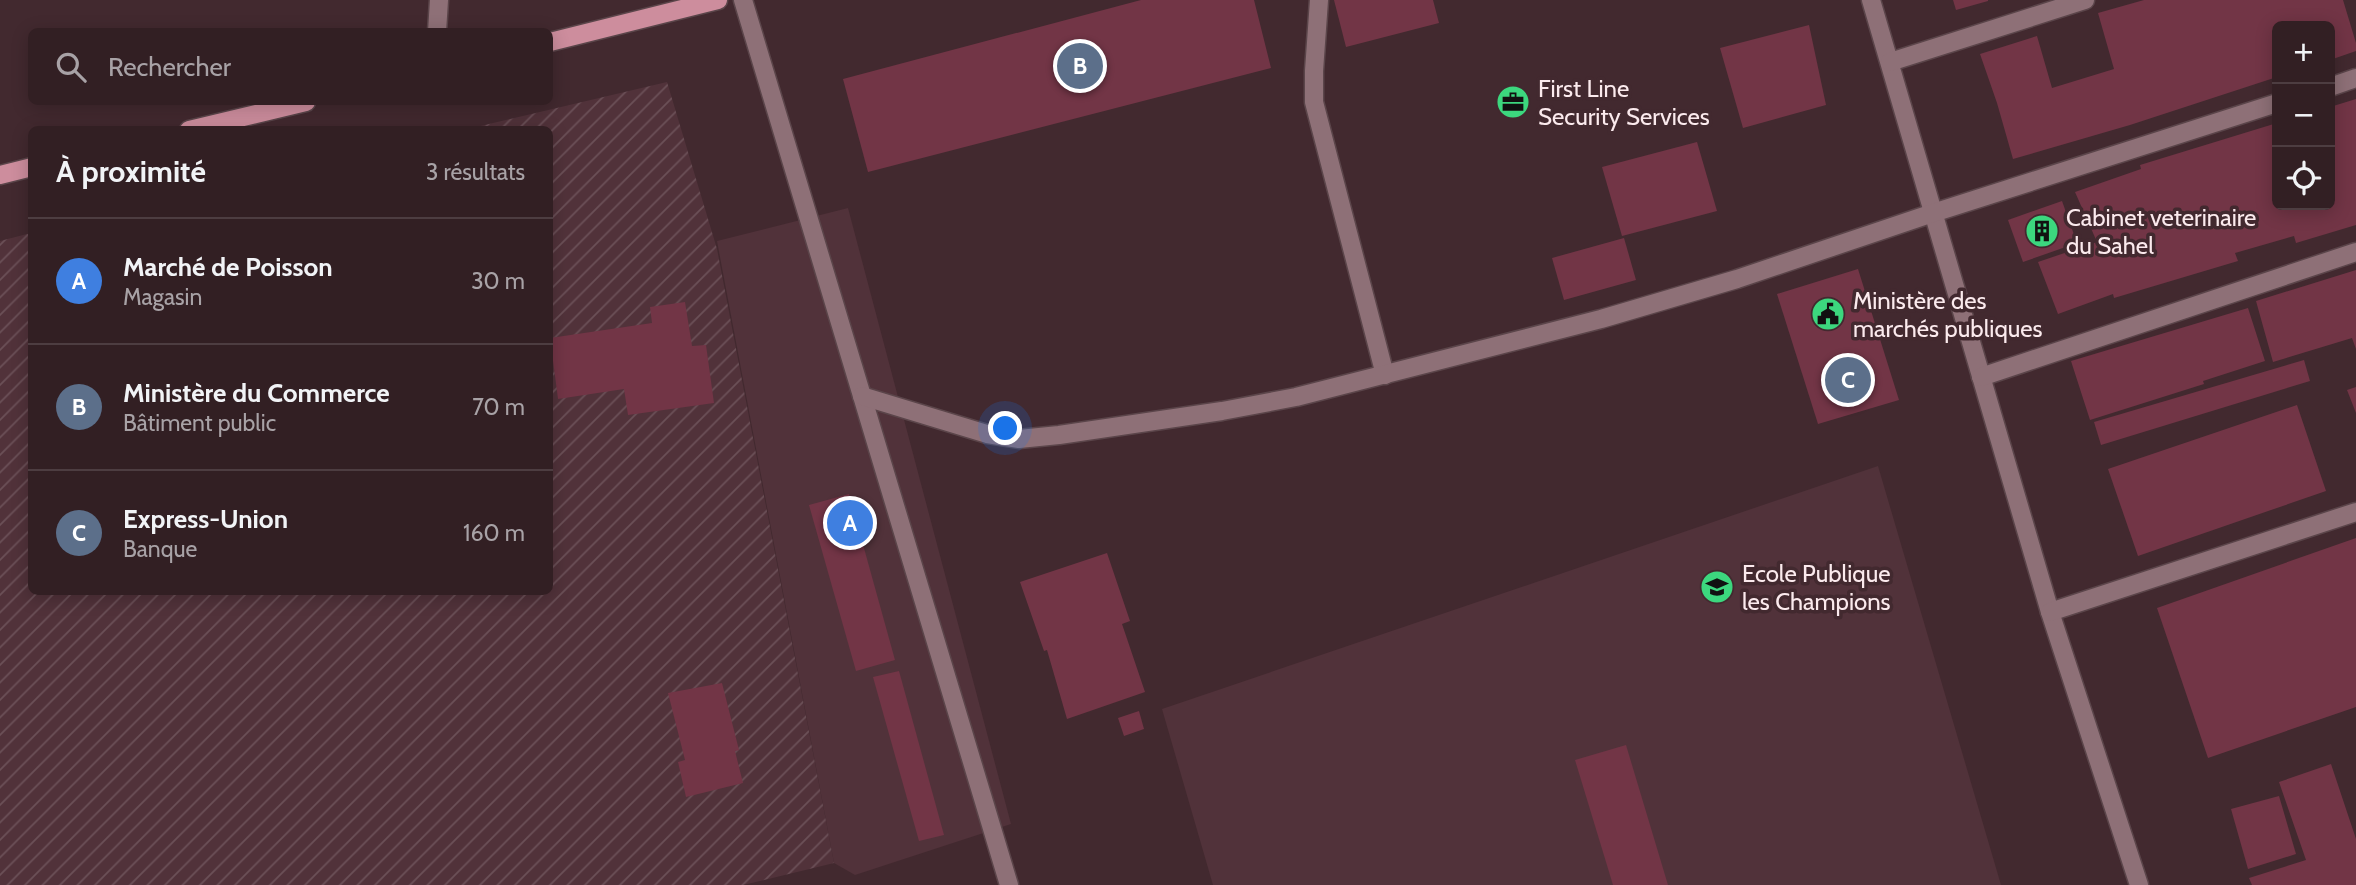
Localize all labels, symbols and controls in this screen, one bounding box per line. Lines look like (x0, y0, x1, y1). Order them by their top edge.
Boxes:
map controls (2272, 21, 2335, 210)
button: + (2272, 21, 2335, 84)
search box (28, 28, 553, 105)
pin: B (1057, 40, 1103, 92)
icon: search (52, 48, 90, 86)
text: Rechercher (108, 51, 231, 83)
place label: First Line Security Services (1538, 74, 1710, 131)
office icon: First Line Security Services (1494, 83, 1532, 121)
button: − (2272, 84, 2335, 147)
button: locate (2272, 147, 2335, 210)
text: À proximité (56, 153, 206, 190)
text: 3 résultats (426, 158, 525, 186)
place label: Cabinet veterinaire du Sahel (2066, 203, 2256, 260)
building icon: Cabinet veterinaire du Sahel (2023, 212, 2061, 250)
text: Marché de Poisson (123, 251, 333, 283)
text: A (72, 267, 86, 295)
text: 30 m (471, 267, 525, 295)
text: Magasin (123, 283, 202, 311)
place label: Ministère des marchés publiques (1853, 286, 2043, 343)
public building icon: Ministère des marchés publiques (1809, 295, 1847, 333)
pin: C (1825, 354, 1871, 406)
text: Ministère du Commerce (123, 377, 390, 409)
text: B (72, 393, 86, 421)
text: 70 m (472, 393, 525, 421)
text: Bâtiment public (123, 409, 276, 437)
your location (988, 411, 1022, 445)
pin: A (827, 497, 873, 549)
text: Express-Union (123, 503, 288, 535)
text: C (72, 519, 86, 547)
text: 160 m (463, 519, 525, 547)
text: Banque (123, 535, 197, 563)
place label: Ecole Publique les Champions (1742, 559, 1891, 616)
school or university icon: Ecole Publique les Champions (1698, 568, 1736, 606)

